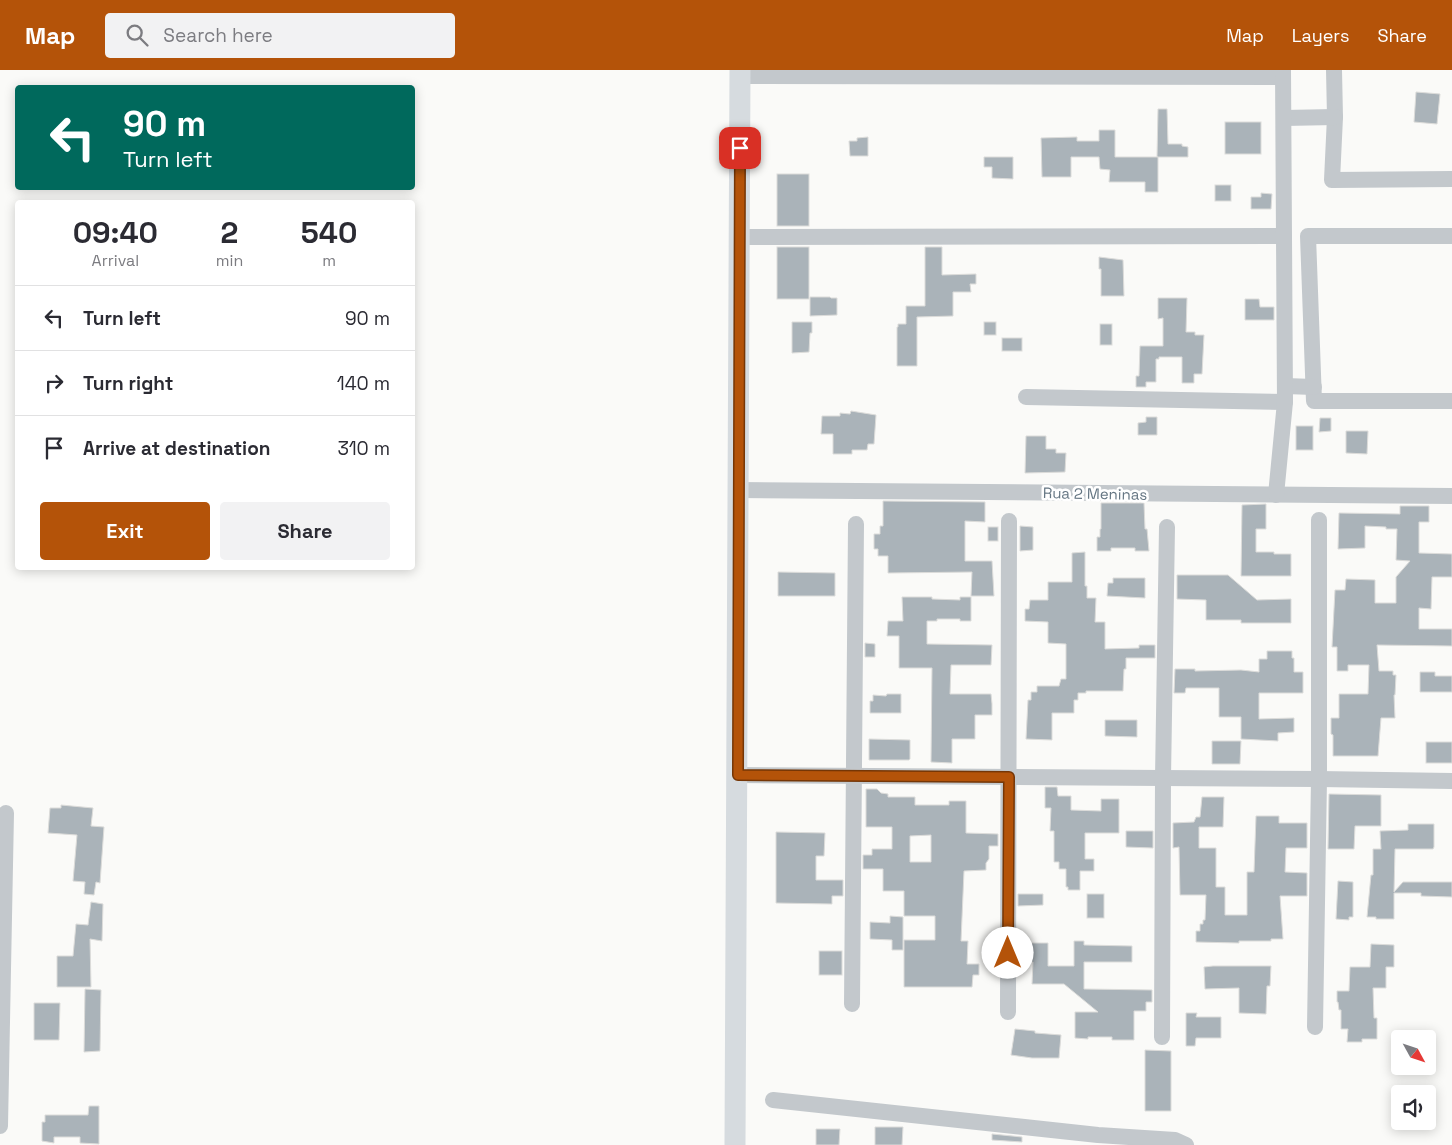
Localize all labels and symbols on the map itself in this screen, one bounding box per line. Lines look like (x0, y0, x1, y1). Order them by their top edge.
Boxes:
pin (719, 127, 761, 169)
street label: Rua 2 Meninas (1043, 483, 1147, 504)
position arrow (981, 926, 1033, 978)
north arrow (1391, 1030, 1436, 1075)

